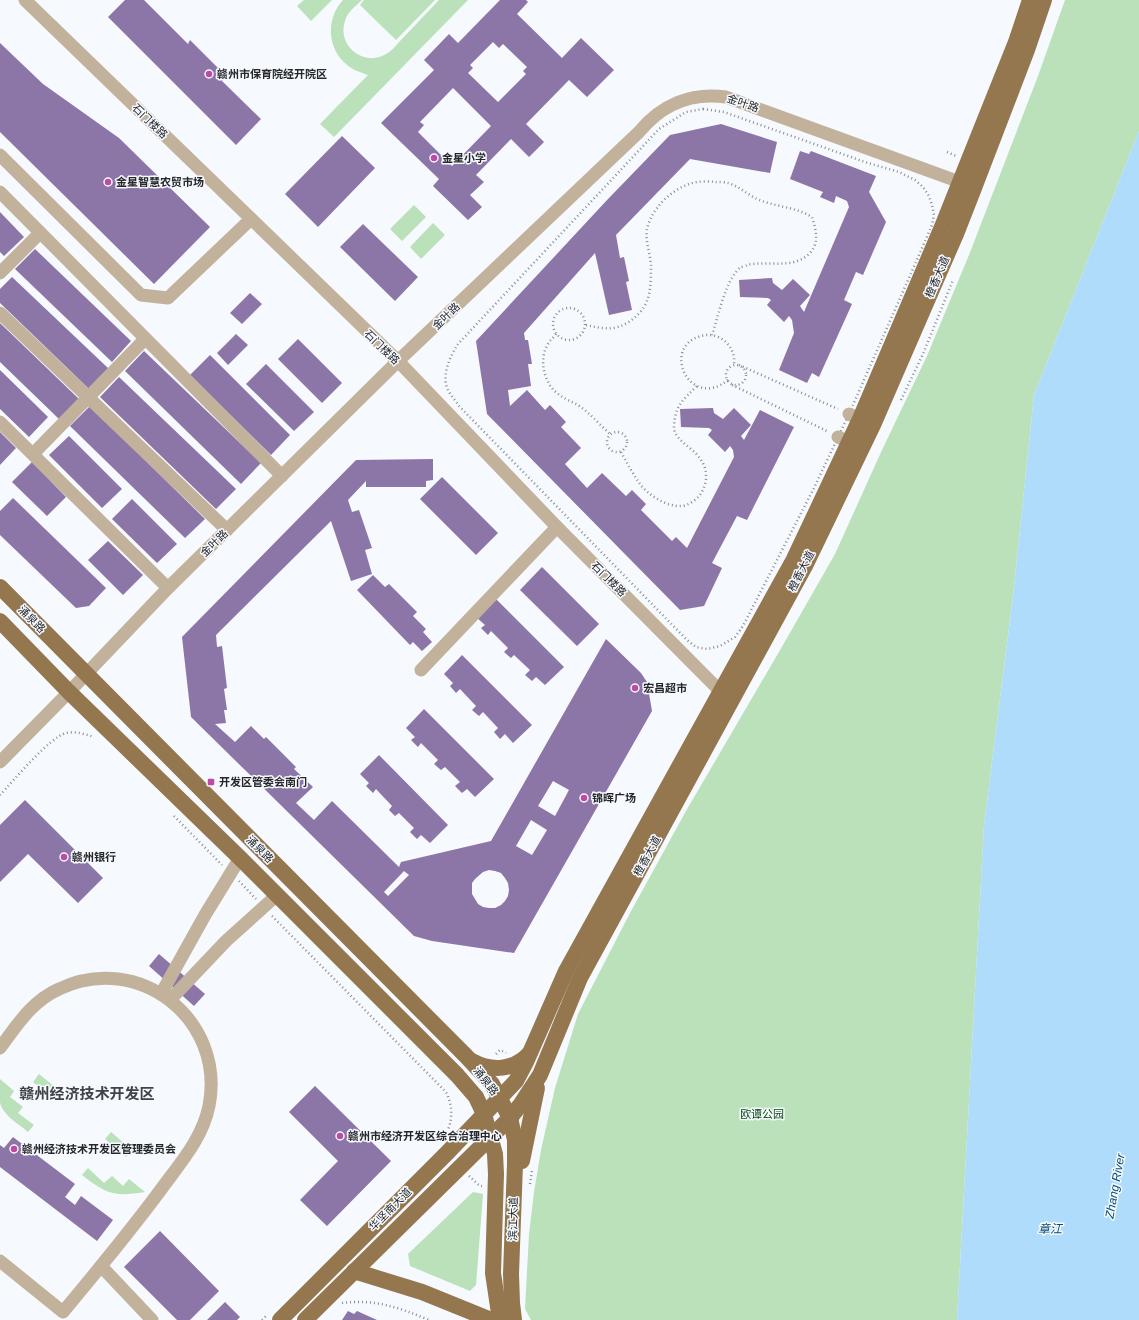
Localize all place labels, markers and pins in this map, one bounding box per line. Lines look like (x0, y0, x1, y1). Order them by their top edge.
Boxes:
place label: 赣州市保育院经开院区 (217, 68, 327, 80)
marker: 赣州市保育院经开院区 (204, 69, 214, 79)
place label: 金星小学 (442, 152, 486, 164)
marker: 金星小学 (429, 153, 439, 163)
place label: 金星智慧农贸市场 (116, 176, 204, 188)
marker: 金星智慧农贸市场 (103, 177, 113, 187)
place label: 宏昌超市 (643, 682, 687, 694)
marker: 宏昌超市 (630, 683, 640, 693)
place label: 开发区管委会南门 (219, 776, 307, 788)
marker: 开发区管委会南门 (206, 777, 216, 787)
place label: 锦晖广场 (592, 792, 636, 804)
marker: 锦晖广场 (579, 793, 589, 803)
place label: 赣州银行 (72, 851, 116, 863)
marker: 赣州银行 (59, 852, 69, 862)
place label: 赣州市经济开发区综合治理中心 (348, 1130, 502, 1142)
marker: 赣州市经济开发区综合治理中心 (335, 1131, 345, 1141)
place label: 赣州经济技术开发区管理委员会 (22, 1143, 176, 1155)
marker: 赣州经济技术开发区管理委员会 (9, 1144, 19, 1154)

